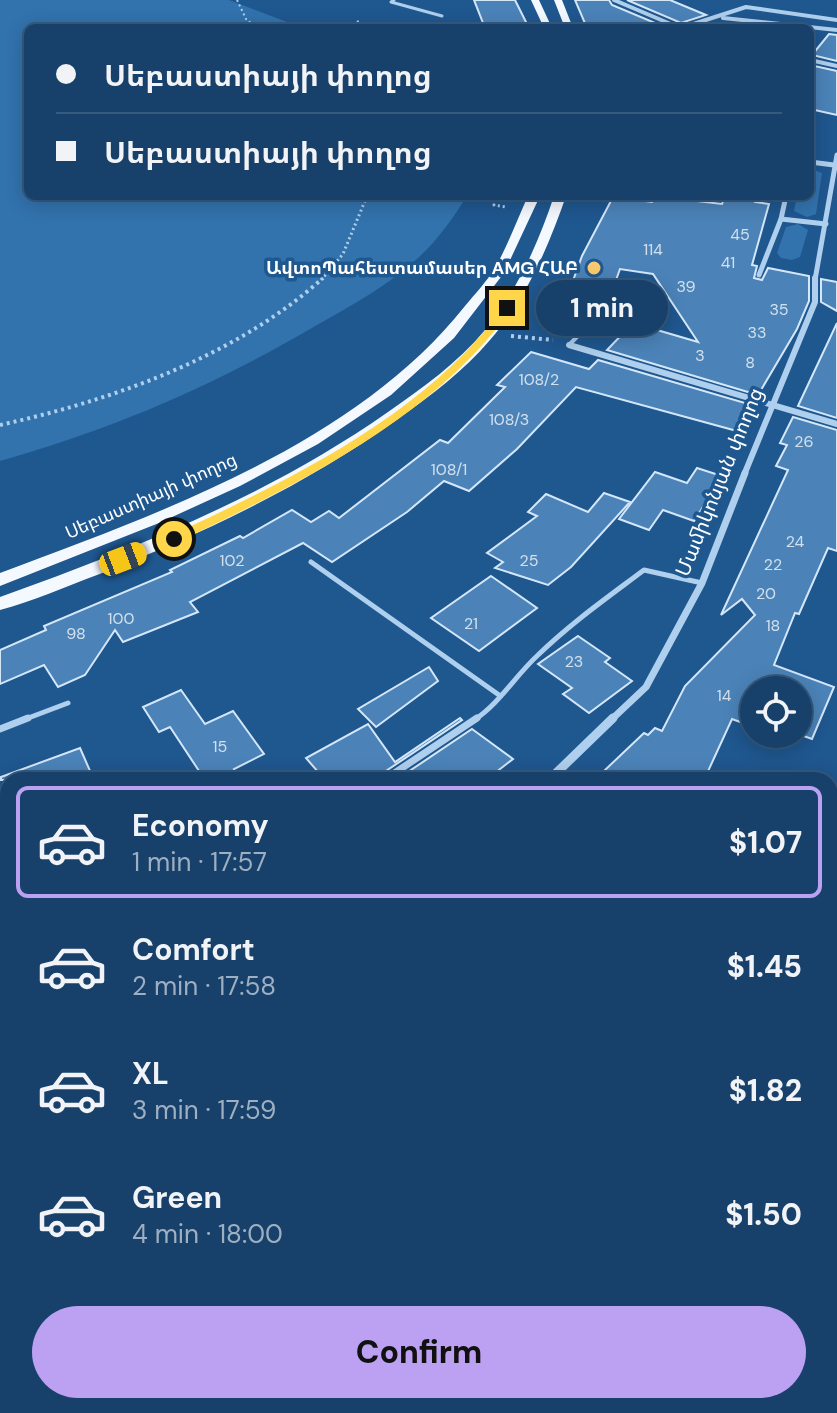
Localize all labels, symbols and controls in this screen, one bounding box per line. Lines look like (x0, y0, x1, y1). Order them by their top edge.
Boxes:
text: Սեբաստիայի փողոց (104, 56, 432, 95)
text: Սեբաստիայի փողոց (104, 133, 432, 172)
house number: 45 (730, 224, 750, 245)
house number: 114 (643, 239, 663, 260)
house number: 41 (721, 252, 735, 273)
place label: ԱվտոՊահեստամասեր AMG ՀԱԲ (266, 256, 578, 280)
marker: ԱվտոՊահեստամասեր AMG ՀԱԲ (585, 259, 603, 277)
house number: 39 (676, 276, 696, 297)
callout: 1 min (535, 280, 667, 336)
route end (489, 290, 525, 326)
text: 1 min (570, 291, 634, 325)
house number: 35 (769, 299, 789, 320)
house number: 33 (748, 322, 766, 343)
house number: 3 (695, 345, 705, 366)
house number: 8 (745, 352, 755, 373)
house number: 108/2 (519, 369, 559, 390)
street label: Մամիկոնյան փողոց (669, 384, 769, 580)
house number: 108/3 (489, 409, 529, 430)
house number: 26 (794, 431, 814, 452)
street label: Սեբաստիայի փողոց (61, 447, 241, 545)
house number: 108/1 (431, 459, 467, 480)
route start (156, 521, 192, 557)
house number: 24 (786, 531, 805, 552)
car (96, 539, 150, 579)
house number: 102 (220, 550, 245, 571)
house number: 25 (520, 550, 538, 571)
house number: 22 (764, 554, 782, 575)
house number: 20 (756, 583, 776, 604)
house number: 100 (108, 608, 134, 629)
house number: 21 (464, 613, 478, 634)
house number: 18 (766, 615, 780, 636)
house number: 98 (66, 623, 86, 644)
house number: 23 (565, 651, 583, 672)
map controls (740, 676, 812, 748)
button: locate (740, 676, 812, 748)
house number: 14 (717, 685, 732, 706)
house number: 15 (213, 736, 227, 757)
icon: car (36, 806, 108, 878)
text: Economy (132, 806, 269, 845)
text: $1.07 (729, 823, 802, 862)
text: 1 min · 17:57 (132, 845, 267, 879)
icon: car (36, 930, 108, 1002)
text: Comfort (132, 930, 255, 969)
text: $1.45 (727, 947, 802, 986)
text: 2 min · 17:58 (132, 969, 276, 1003)
icon: car (36, 1054, 108, 1126)
text: XL (132, 1054, 169, 1093)
text: $1.82 (729, 1071, 802, 1110)
text: 3 min · 17:59 (132, 1093, 276, 1127)
icon: car (36, 1178, 108, 1250)
text: Green (132, 1178, 222, 1217)
text: $1.50 (725, 1195, 802, 1234)
text: 4 min · 18:00 (132, 1217, 283, 1251)
button: Confirm (32, 1306, 806, 1398)

